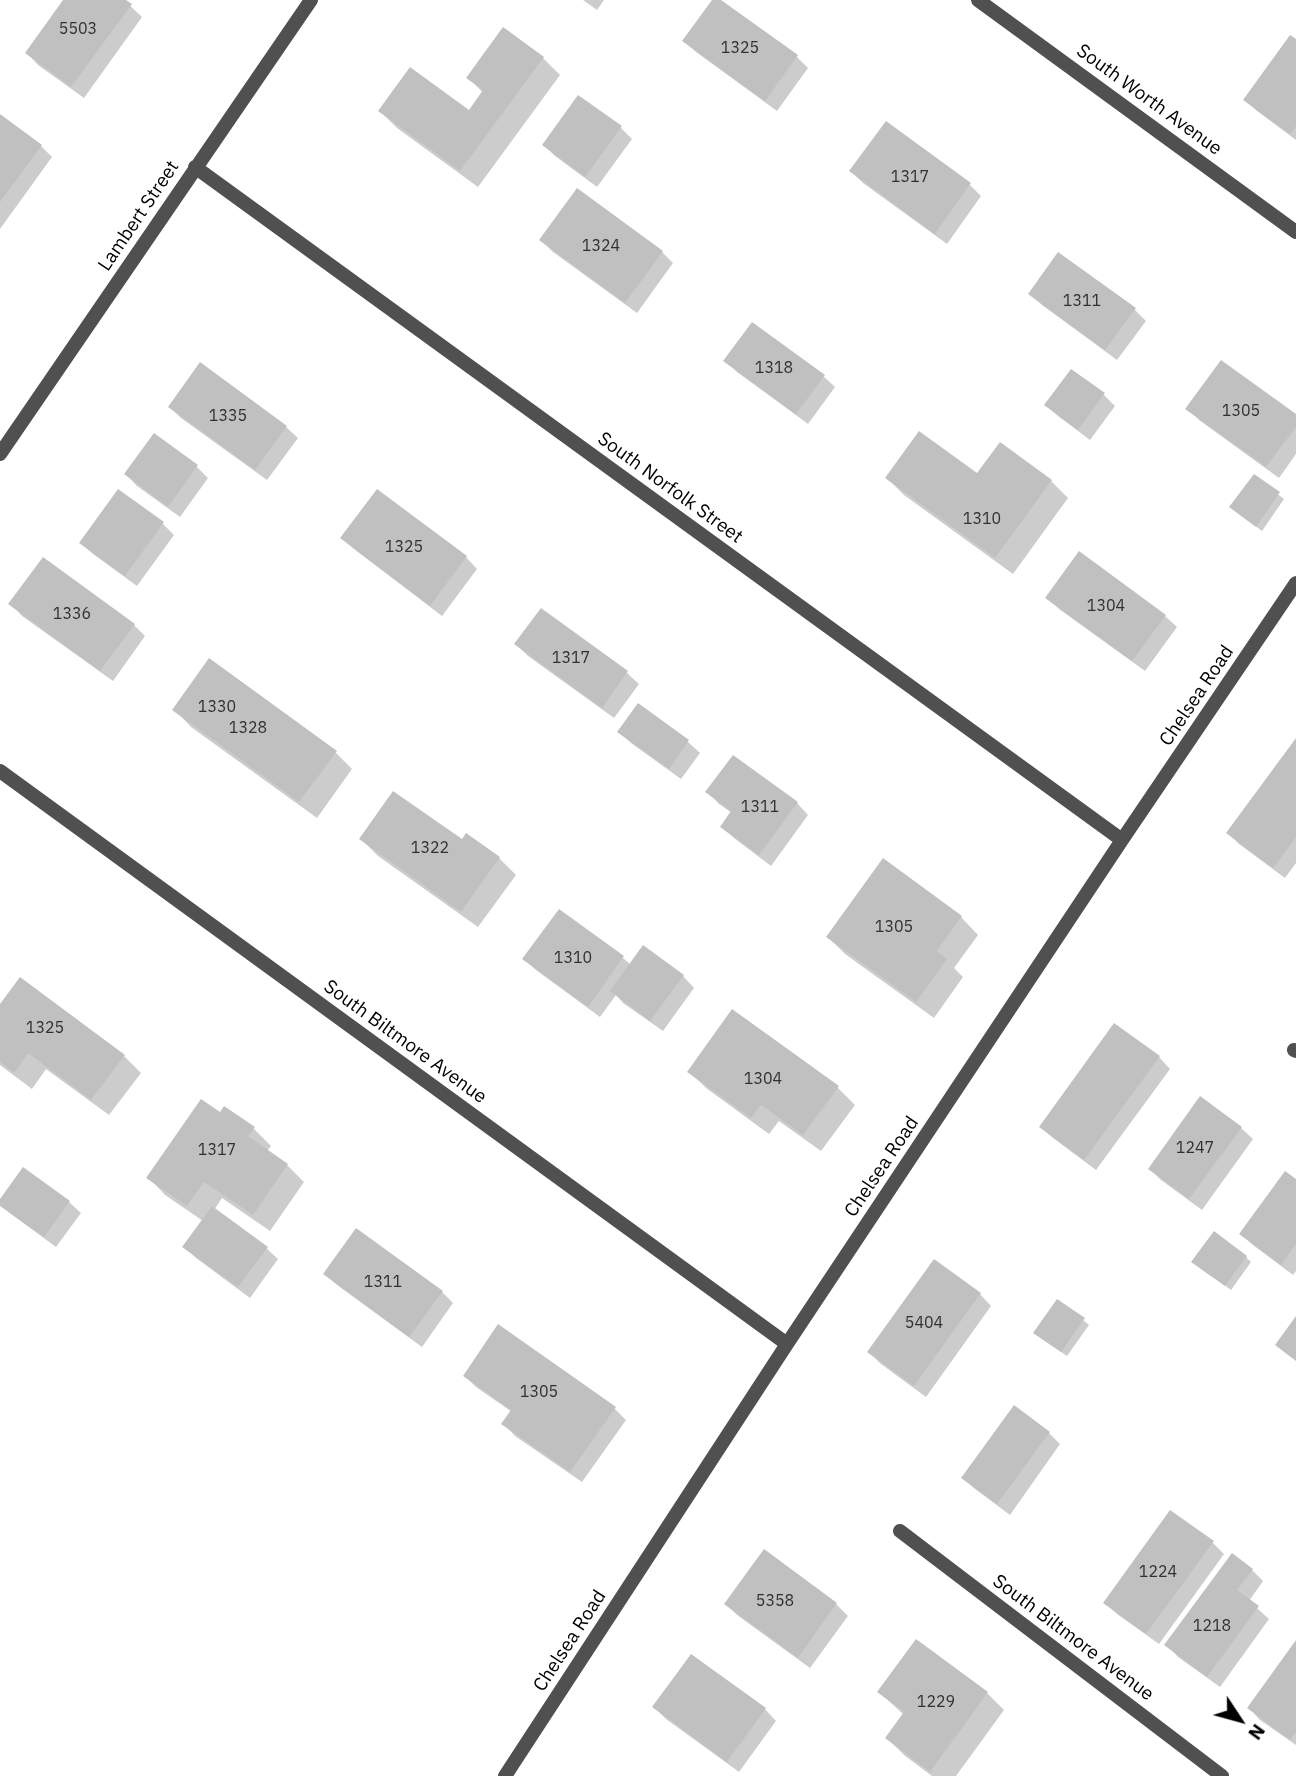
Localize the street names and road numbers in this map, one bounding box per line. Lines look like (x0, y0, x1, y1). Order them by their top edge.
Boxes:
street label: South Worth Avenue (1072, 40, 1226, 160)
street label: Lambert Street (94, 157, 184, 275)
street label: South Norfolk Street (593, 428, 747, 548)
street label: Chelsea Road (1155, 641, 1239, 751)
street label: South Biltmore Avenue (319, 975, 491, 1109)
street label: Chelsea Road (840, 1112, 924, 1222)
street label: South Biltmore Avenue (988, 1570, 1158, 1706)
street label: Chelsea Road (529, 1586, 611, 1696)

